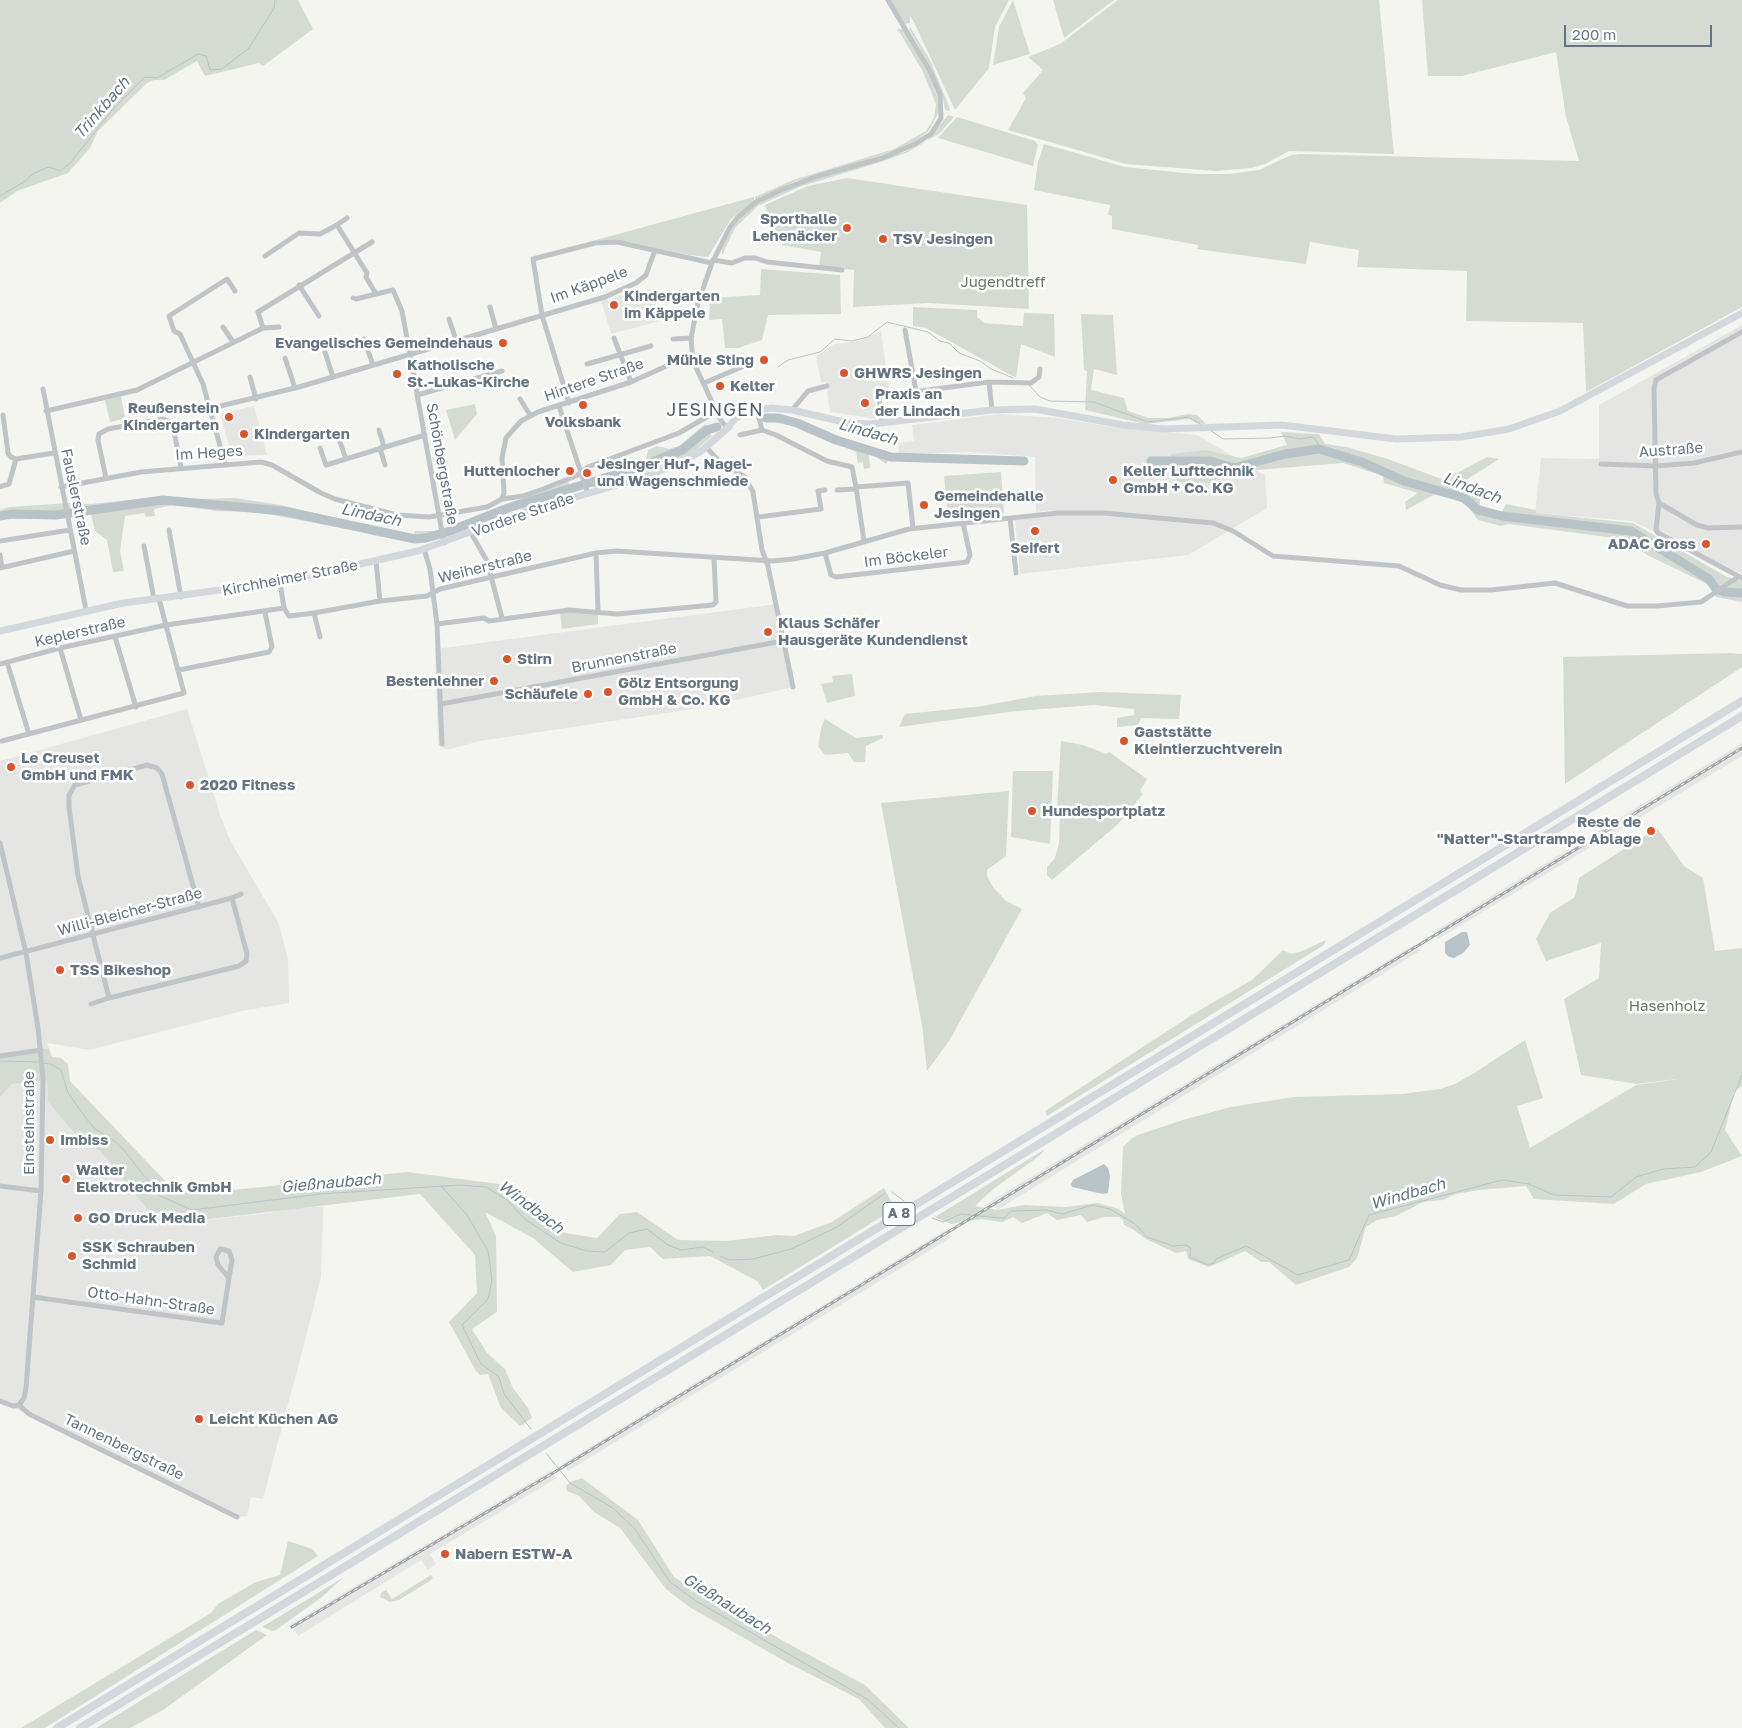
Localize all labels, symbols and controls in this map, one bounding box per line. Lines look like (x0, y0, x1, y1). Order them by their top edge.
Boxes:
scale bar (1567, 15, 1714, 47)
text: 200 m (1572, 25, 1616, 43)
water label: Trinkbach (70, 73, 134, 143)
place label: Sporthalle Lehenäcker (752, 210, 837, 245)
marker: Sporthalle Lehenäcker (841, 222, 853, 234)
place label: TSV Jesingen (893, 230, 993, 248)
marker: TSV Jesingen (877, 233, 889, 245)
street label: Im Käppele (548, 263, 630, 307)
park label: Jugendtreff (960, 273, 1046, 291)
place label: Kindergarten im Käppele (624, 287, 720, 322)
marker: Kindergarten im Käppele (608, 299, 620, 311)
place label: Evangelisches Gemeindehaus (275, 334, 493, 352)
marker: Evangelisches Gemeindehaus (497, 337, 509, 349)
place label: Mühle Sting (667, 351, 754, 369)
marker: Mühle Sting (758, 354, 770, 366)
street label: Hintere Straße (542, 355, 646, 405)
place label: Katholische St.-Lukas-Kirche (407, 356, 530, 391)
place label: GHWRS Jesingen (854, 364, 982, 382)
marker: GHWRS Jesingen (838, 367, 850, 379)
marker: Katholische St.-Lukas-Kirche (391, 368, 403, 380)
place label: Kelter (730, 377, 775, 395)
marker: Kelter (714, 380, 726, 392)
place label: Praxis an der Lindach (875, 385, 960, 420)
marker: Praxis an der Lindach (859, 397, 871, 409)
place label: Reußenstein Kindergarten (123, 399, 219, 434)
marker: Volksbank (577, 399, 589, 411)
district label: JESINGEN (665, 399, 765, 421)
street label: Schönbergstraße (422, 402, 462, 526)
marker: Reußenstein Kindergarten (223, 411, 235, 423)
place label: Volksbank (545, 413, 621, 431)
water label: Lindach (836, 414, 900, 450)
place label: Kindergarten (254, 425, 350, 443)
marker: Kindergarten (238, 428, 250, 440)
street label: Austraße (1638, 439, 1704, 461)
street label: Im Heges (175, 442, 243, 464)
street label: Fauslerstraße (57, 447, 95, 547)
place label: Jesinger Huf-, Nagel- und Wagenschmiede (597, 455, 752, 490)
place label: Huttenlocher (464, 462, 560, 480)
place label: Keller Lufttechnik GmbH + Co. KG (1123, 462, 1254, 497)
marker: Huttenlocher (564, 465, 576, 477)
marker: Jesinger Huf-, Nagel- und Wagenschmiede (581, 467, 593, 479)
water label: Lindach (1440, 468, 1504, 508)
marker: Keller Lufttechnik GmbH + Co. KG (1107, 474, 1119, 486)
place label: Gemeindehalle Jesingen (934, 487, 1044, 522)
street label: Vordere Straße (470, 489, 576, 541)
water label: Lindach (339, 499, 403, 531)
marker: Gemeindehalle Jesingen (918, 499, 930, 511)
marker: Seifert (1029, 525, 1041, 537)
place label: ADAC Gross (1608, 535, 1696, 553)
marker: ADAC Gross (1700, 538, 1712, 550)
place label: Seifert (1010, 539, 1060, 557)
street label: Im Böckeler (863, 543, 949, 571)
street label: Weiherstraße (436, 547, 534, 587)
street label: Kirchheimer Straße (221, 556, 359, 600)
street label: Keplerstraße (33, 613, 127, 651)
place label: Klaus Schäfer Hausgeräte Kundendienst (778, 614, 968, 649)
marker: Klaus Schäfer Hausgeräte Kundendienst (762, 626, 774, 638)
street label: Brunnenstraße (570, 639, 678, 677)
place label: Stirn (517, 650, 552, 668)
marker: Stirn (501, 653, 513, 665)
place label: Bestenlehner (386, 672, 484, 690)
place label: Gölz Entsorgung GmbH & Co. KG (618, 674, 739, 709)
marker: Bestenlehner (488, 675, 500, 687)
place label: Schäufele (505, 685, 578, 703)
marker: Gölz Entsorgung GmbH & Co. KG (602, 686, 614, 698)
marker: Schäufele (582, 688, 594, 700)
place label: Gaststätte Kleintierzuchtverein (1134, 723, 1282, 758)
marker: Gaststätte Kleintierzuchtverein (1118, 735, 1130, 747)
place label: Le Creuset GmbH und FMK (21, 749, 134, 784)
marker: Le Creuset GmbH und FMK (5, 761, 17, 773)
place label: 2020 Fitness (200, 776, 295, 794)
marker: 2020 Fitness (184, 779, 196, 791)
place label: Hundesportplatz (1042, 802, 1165, 820)
marker: Hundesportplatz (1026, 805, 1038, 817)
place label: Reste de "Natter"-Startrampe Ablage (1437, 813, 1641, 848)
marker: Reste de "Natter"-Startrampe Ablage (1645, 825, 1657, 837)
street label: Willi-Bleicher-Straße (56, 884, 204, 940)
place label: TSS Bikeshop (70, 961, 171, 979)
marker: TSS Bikeshop (54, 964, 66, 976)
park label: Hasenholz (1629, 997, 1705, 1015)
street label: Einsteinstraße (20, 1071, 38, 1175)
place label: Imbiss (60, 1131, 108, 1149)
marker: Imbiss (44, 1134, 56, 1146)
place label: Walter Elektrotechnik GmbH (76, 1161, 232, 1196)
water label: Gießnaubach (280, 1169, 382, 1197)
marker: Walter Elektrotechnik GmbH (60, 1173, 72, 1185)
water label: Windbach (1368, 1174, 1448, 1214)
water label: Windbach (495, 1176, 567, 1238)
road number: A 8 (883, 1202, 915, 1226)
place label: GO Druck Media (88, 1209, 205, 1227)
marker: GO Druck Media (72, 1212, 84, 1224)
place label: SSK Schrauben Schmid (82, 1238, 195, 1273)
marker: SSK Schrauben Schmid (66, 1250, 78, 1262)
street label: Otto-Hahn-Straße (86, 1283, 216, 1319)
street label: Tannenbergstraße (61, 1410, 187, 1484)
place label: Leicht Küchen AG (209, 1410, 338, 1428)
marker: Leicht Küchen AG (193, 1413, 205, 1425)
place label: Nabern ESTW-A (455, 1545, 572, 1563)
marker: Nabern ESTW-A (439, 1548, 451, 1560)
water label: Gießnaubach (679, 1569, 775, 1639)

